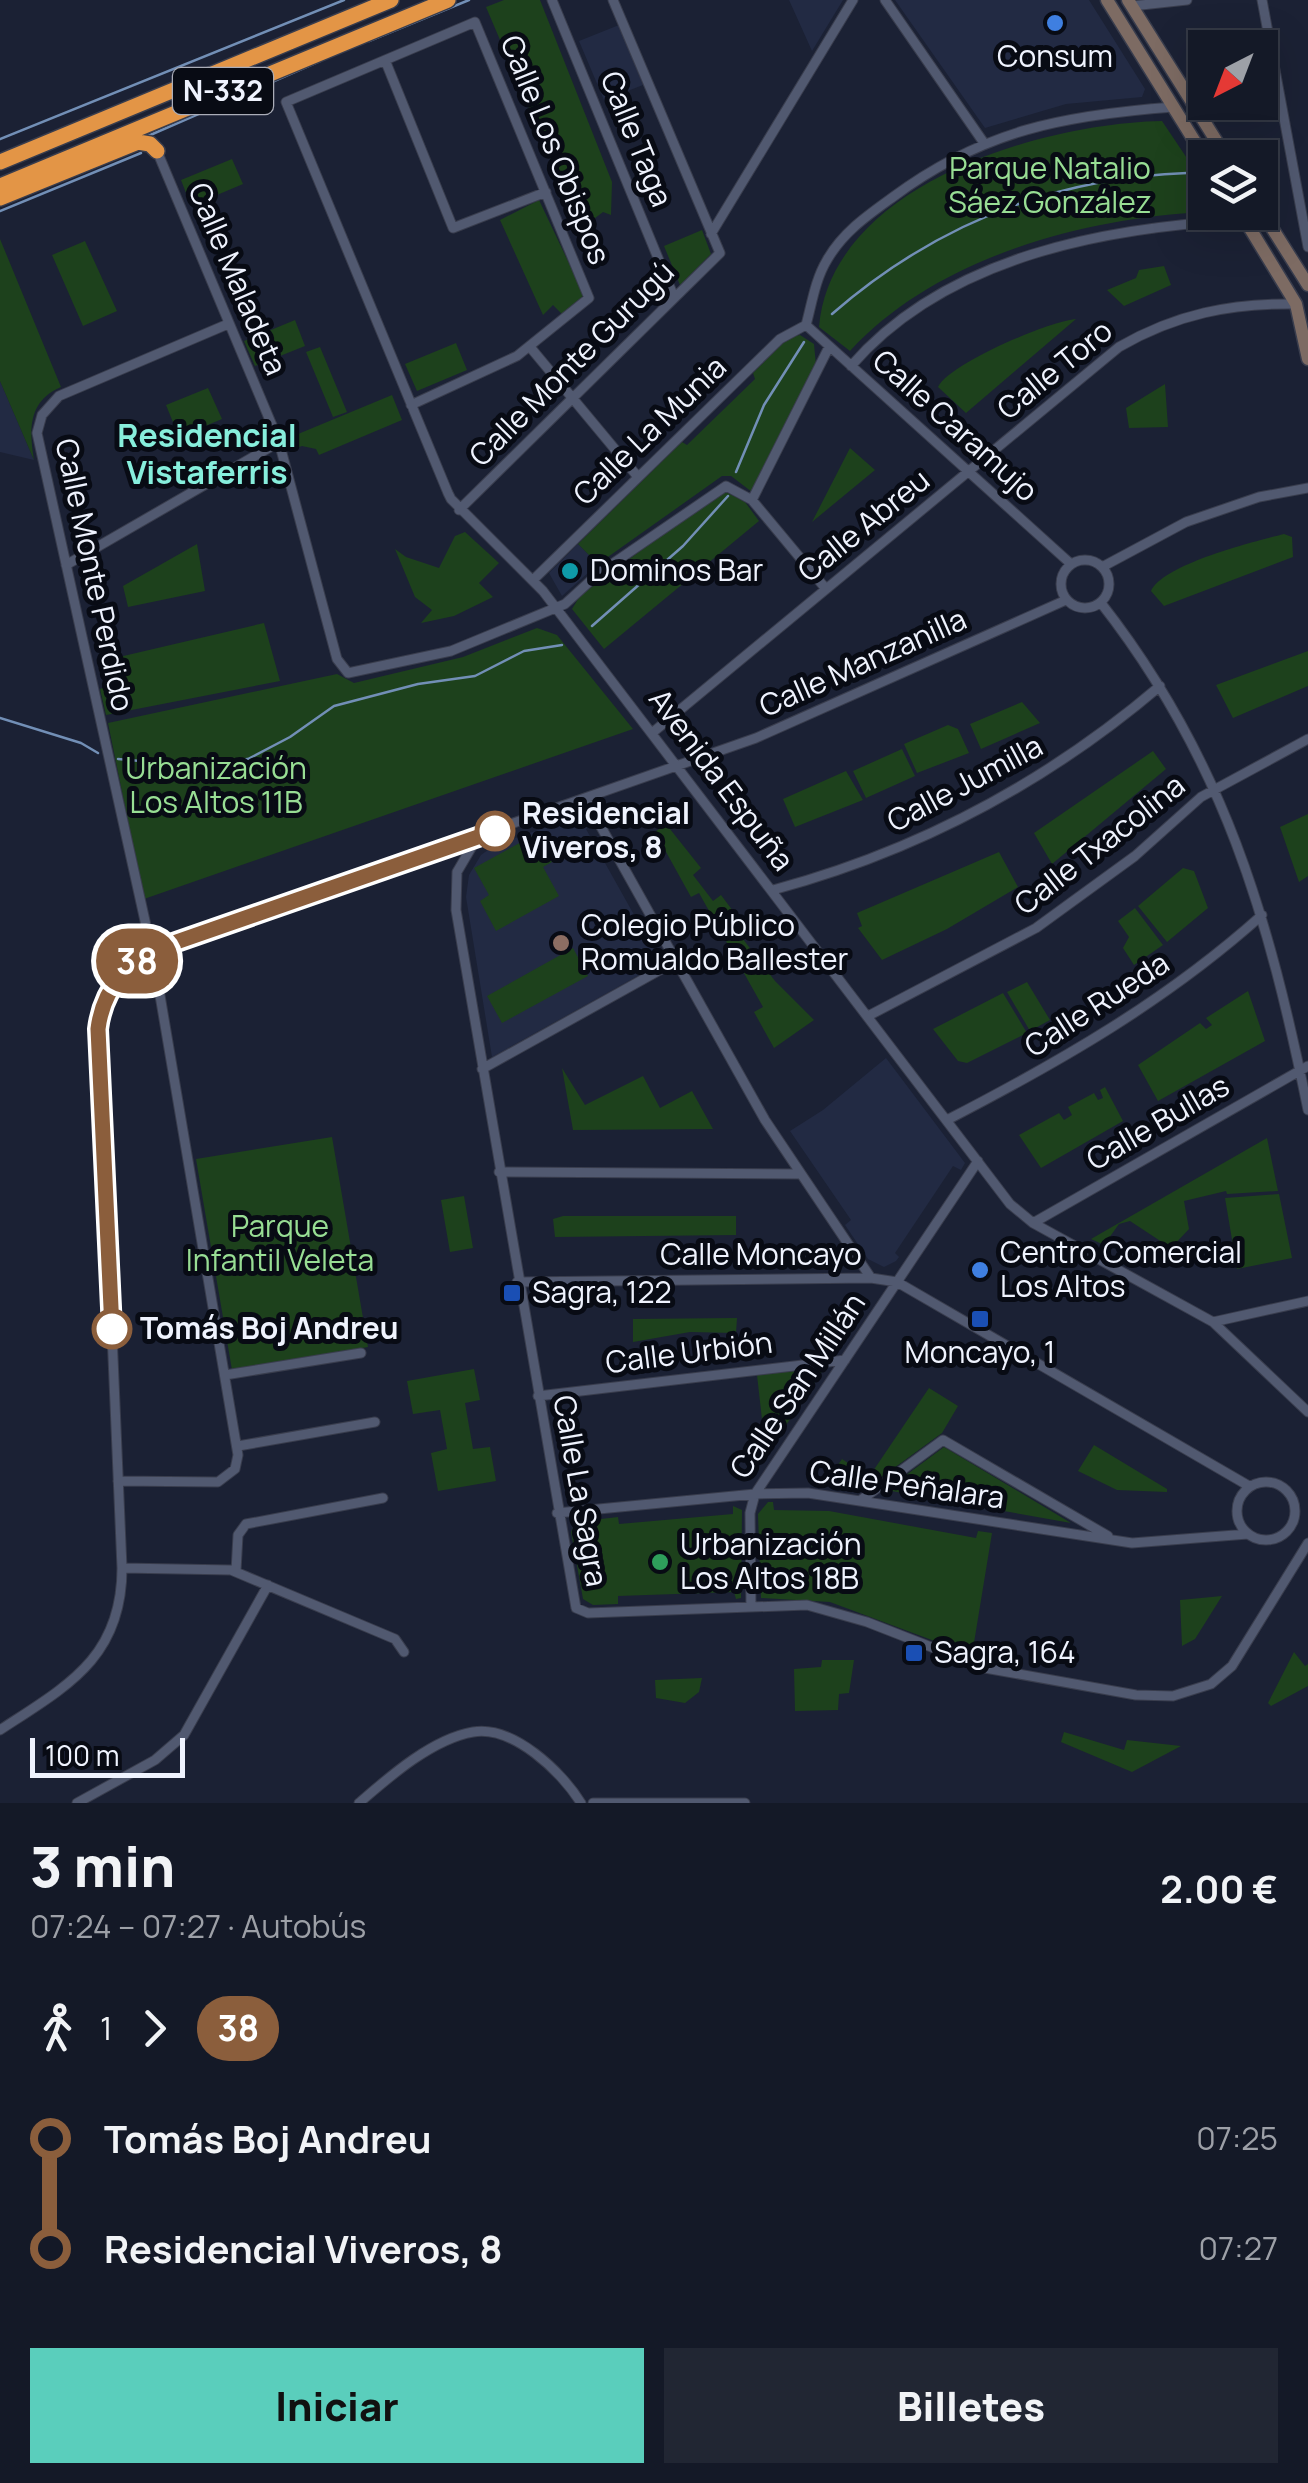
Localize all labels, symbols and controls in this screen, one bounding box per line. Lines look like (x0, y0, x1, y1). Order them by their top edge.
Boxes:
marker: Consum (1044, 12, 1066, 34)
street label: Calle Los Obispos (492, 29, 621, 270)
north arrow (1188, 30, 1278, 120)
map controls (1188, 30, 1278, 230)
place label: Consum (997, 35, 1113, 76)
street label: Calle Taga (592, 65, 683, 212)
road number: N-332 (173, 68, 273, 114)
button: layers (1188, 140, 1278, 230)
park label: Parque Natalio Sáez González (948, 147, 1152, 222)
street label: Calle Maladeta (179, 176, 297, 381)
street label: Calle Monte Gurugú (459, 251, 683, 475)
street label: Calle Toro (988, 310, 1120, 428)
street label: Calle Caramujo (865, 340, 1047, 510)
street label: Calle La Munia (563, 346, 734, 514)
district label: Residencial Vistaferris (117, 413, 297, 494)
street label: Calle Monte Perdido (47, 435, 144, 715)
street label: Calle Abreu (789, 459, 937, 591)
place label: Dominos Bar (590, 549, 763, 590)
marker: Dominos Bar (559, 560, 581, 582)
street label: Calle Manzanilla (752, 598, 972, 726)
street label: Avenida Espuña (640, 680, 804, 878)
street label: Calle Jumilla (879, 725, 1049, 841)
park label: Urbanización Los Altos 11B (125, 747, 307, 822)
street label: Calle Txacolina (1005, 764, 1193, 923)
place label: Residencial Viveros, 8 (522, 792, 690, 867)
marker: Residencial Viveros, 8 (476, 812, 514, 850)
place label: Colegio Público Romualdo Ballester (581, 904, 848, 979)
line badge: 38 (92, 928, 182, 994)
marker: Colegio Público Romualdo Ballester (550, 932, 572, 954)
text: 38 (116, 937, 158, 985)
street label: Calle Rueda (1016, 942, 1176, 1066)
street label: Calle Bullas (1078, 1064, 1236, 1179)
park label: Parque Infantil Veleta (186, 1205, 374, 1280)
place label: Centro Comercial Los Altos (1000, 1231, 1242, 1306)
street label: Calle Moncayo (660, 1233, 862, 1274)
marker: Centro Comercial Los Altos (969, 1259, 991, 1281)
place label: Sagra, 122 (532, 1271, 672, 1312)
marker: Sagra, 122 (501, 1282, 523, 1304)
street label: Calle San Millán (720, 1284, 874, 1486)
place label: Tomás Boj Andreu (140, 1307, 399, 1348)
marker: Moncayo, 1 (969, 1308, 991, 1330)
marker: Tomás Boj Andreu (93, 1310, 131, 1348)
street label: Calle Urbión (603, 1321, 775, 1382)
place label: Moncayo, 1 (905, 1331, 1056, 1372)
street label: Calle La Sagra (544, 1392, 618, 1590)
street label: Calle Peñalara (807, 1450, 1007, 1517)
place label: Urbanización Los Altos 18B (680, 1523, 862, 1598)
marker: Urbanización Los Altos 18B (649, 1551, 671, 1573)
place label: Sagra, 164 (934, 1631, 1076, 1672)
marker: Sagra, 164 (903, 1642, 925, 1664)
scale bar (30, 1733, 185, 1778)
text: 100 m (45, 1736, 119, 1774)
text: 3 min (30, 1828, 175, 1904)
text: 2.00 € (1160, 1862, 1278, 1914)
text: 07:24 – 07:27 · Autobús (30, 1904, 366, 1948)
icon: walk (30, 2001, 85, 2056)
icon: forward (127, 2001, 182, 2056)
text: 38 (217, 2004, 259, 2052)
text: 1 (100, 2006, 112, 2050)
text: Tomás Boj Andreu (104, 2112, 432, 2164)
text: 07:25 (1196, 2116, 1278, 2160)
text: Residencial Viveros, 8 (104, 2222, 503, 2274)
text: 07:27 (1199, 2226, 1278, 2270)
button: Iniciar (30, 2348, 644, 2463)
button: Billetes (664, 2348, 1278, 2463)

